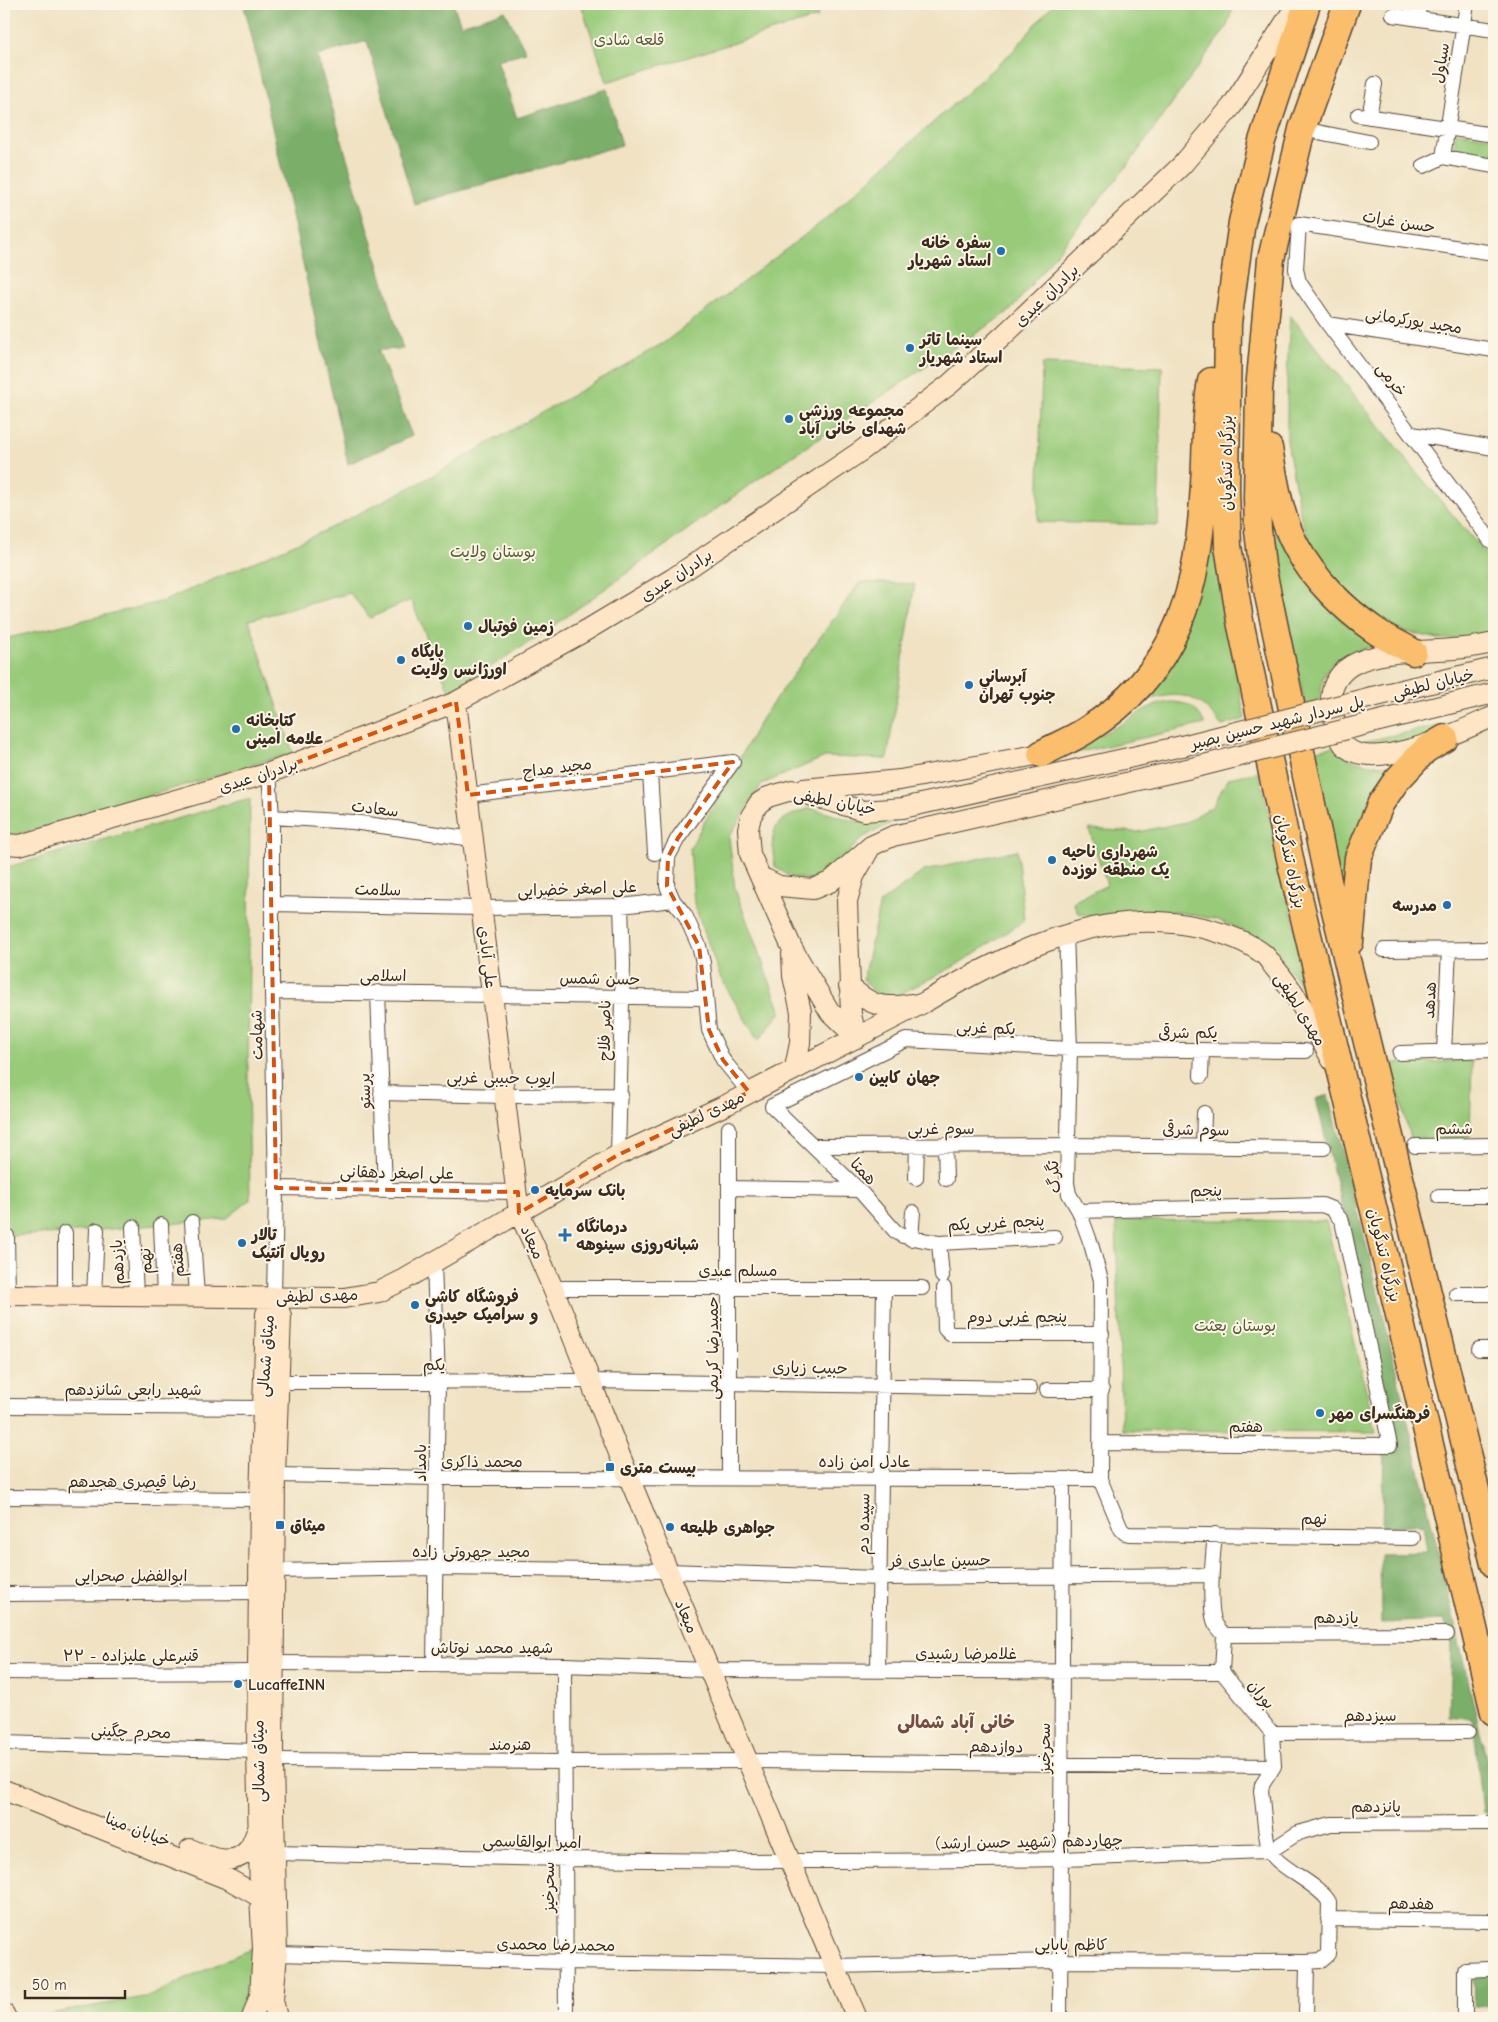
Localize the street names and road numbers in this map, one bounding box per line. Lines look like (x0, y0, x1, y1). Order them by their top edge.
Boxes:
street label: سیاول (1429, 42, 1453, 85)
street label: حسن غرات (1361, 207, 1436, 237)
street label: برادران عبدی (1011, 261, 1082, 331)
street label: مجید پورکرمانی (1364, 304, 1464, 339)
street label: خرمی (1372, 359, 1410, 401)
street label: بزرگراه تندگویان (1217, 415, 1237, 511)
street label: برادران عبدی (637, 546, 716, 606)
street label: خیابان لطیفی (1391, 665, 1476, 704)
street label: پل سردار شهید حسین بصیر (1186, 693, 1366, 755)
street label: برادران عبدی (217, 755, 300, 797)
street label: مجید مداح (522, 755, 593, 782)
street label: خیابان لطیفی (792, 785, 877, 820)
street label: سعادت (350, 797, 400, 821)
street label: بزرگراه تندگویان (1270, 812, 1310, 910)
street label: علی اصغر خضرایی (517, 878, 637, 901)
street label: سلامت (354, 881, 402, 899)
street label: علی آبادی (473, 925, 500, 990)
street label: اسلامی (360, 967, 406, 986)
street label: حسن شمس (559, 969, 641, 989)
street label: مهدی لطیفی (1270, 970, 1330, 1050)
street label: هدهد (1420, 981, 1440, 1019)
street label: ناصر فلاح (595, 999, 616, 1061)
street label: شهامت (248, 1010, 266, 1060)
street label: یکم غربی (956, 1017, 1016, 1042)
street label: یکم شرقی (1158, 1022, 1218, 1045)
street label: ایوب حبیبی غربی (447, 1068, 555, 1089)
street label: پرستو (355, 1073, 376, 1110)
street label: مهدی لطیفی (665, 1088, 748, 1141)
street label: سوم شرقی (1162, 1118, 1230, 1143)
street label: سوم غربی (907, 1120, 975, 1141)
street label: ششم (1435, 1120, 1473, 1141)
street label: همتا (846, 1155, 880, 1189)
street label: تگرگ (1043, 1159, 1064, 1194)
street label: علی اصغر دهقانی (340, 1163, 454, 1184)
street label: پنجم (1190, 1182, 1222, 1203)
street label: بزرگراه تندگویان (1363, 1206, 1405, 1304)
street label: پنجم غربی یکم (947, 1211, 1045, 1238)
street label: میعاد (516, 1223, 548, 1262)
street label: یازدهم (108, 1239, 131, 1285)
street label: هفتم (168, 1242, 191, 1278)
street label: نهم (136, 1247, 159, 1274)
street label: مسلم عبدی (699, 1262, 777, 1283)
street label: مهدی لطیفی (276, 1286, 359, 1307)
street label: حمیدرضا کریمی (704, 1296, 723, 1400)
street label: پنجم غربی دوم (967, 1308, 1067, 1329)
street label: میثاق شمالی (254, 1314, 279, 1398)
street label: یکم (423, 1356, 445, 1377)
street label: حبیب زیاری (772, 1358, 848, 1378)
street label: شهید رابعی شانزدهم (64, 1381, 202, 1402)
street label: هفتم (1229, 1418, 1263, 1439)
street label: بامداد (412, 1444, 430, 1482)
street label: محمد ذاکری (441, 1453, 523, 1471)
street label: عادل امن زاده (819, 1453, 911, 1471)
street label: رضا قیصری هجدهم (68, 1473, 196, 1494)
street label: سپیده دم (854, 1493, 877, 1555)
street label: نهم (1301, 1510, 1327, 1531)
street label: مجید جهروتی زاده (412, 1543, 530, 1562)
street label: حسین عابدی‌ فر (887, 1551, 991, 1571)
street label: ابوالفضل صحرایی (75, 1567, 187, 1586)
street label: میعاد (671, 1597, 701, 1636)
street label: یازدهم (1313, 1609, 1359, 1630)
street label: شهید محمد نوتاش (431, 1639, 553, 1658)
street label: غلامرضا رشیدی (915, 1645, 1017, 1663)
street label: قنبرعلی علیزاده - ۲۲ (63, 1647, 199, 1666)
street label: بوران (1243, 1677, 1278, 1713)
street label: سیزدهم (1343, 1707, 1397, 1728)
street label: میثاق شمالی (249, 1720, 270, 1802)
street label: محرم چگینی (90, 1721, 171, 1745)
street label: سحرخیز (1036, 1722, 1054, 1776)
street label: هنرمند (489, 1736, 531, 1754)
street label: دوازدهم (969, 1738, 1023, 1759)
street label: پانزدهم (1351, 1798, 1401, 1819)
street label: خیابان مینا (103, 1809, 173, 1851)
street label: چهاردهم (شهید حسن ارشد) (935, 1831, 1123, 1856)
street label: امیر ابوالقاسمی (482, 1832, 582, 1853)
street label: سحرخیز (540, 1861, 558, 1915)
street label: هفدهم (1388, 1895, 1434, 1916)
street label: محمدرضا محمدی (496, 1935, 615, 1955)
street label: کاظم بابایی (1035, 1936, 1108, 1957)

